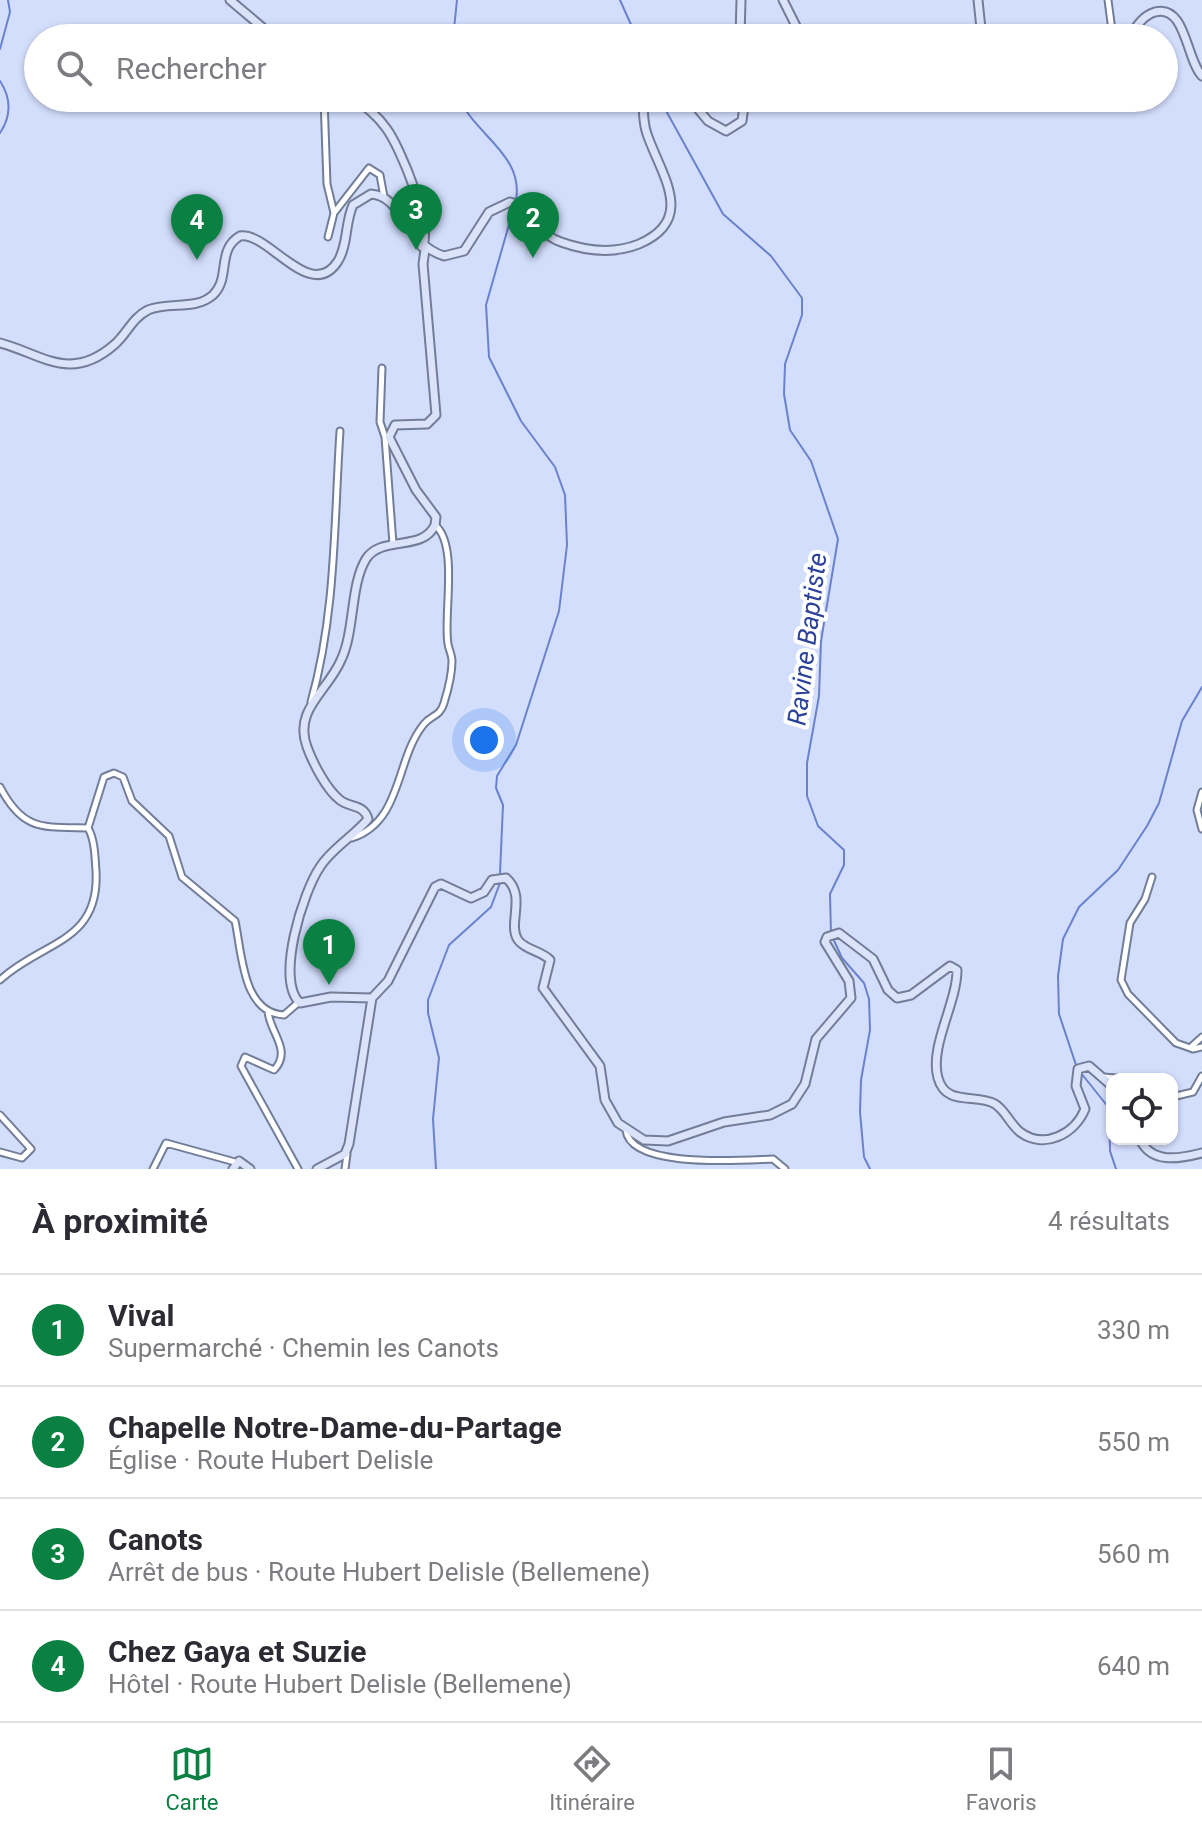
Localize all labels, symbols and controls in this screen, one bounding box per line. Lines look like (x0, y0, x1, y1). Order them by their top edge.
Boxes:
search box (24, 24, 1178, 112)
icon: search (52, 46, 96, 90)
text: Rechercher (116, 51, 267, 86)
pin: 3 (390, 184, 442, 250)
pin: 2 (507, 192, 559, 258)
pin: 4 (171, 194, 223, 260)
water label: Ravine Baptiste (782, 551, 832, 727)
your location (464, 720, 504, 760)
pin: 1 (303, 919, 355, 985)
map controls (1106, 1073, 1178, 1145)
button: locate (1106, 1073, 1178, 1145)
text: À proximité (32, 1201, 208, 1241)
text: 4 résultats (1048, 1206, 1170, 1236)
text: Vival (108, 1298, 175, 1333)
text: 1 (51, 1315, 65, 1345)
text: 330 m (1097, 1315, 1170, 1345)
text: Supermarché · Chemin les Canots (108, 1333, 499, 1363)
text: Chapelle Notre-Dame-du-Partage (108, 1410, 562, 1445)
text: 2 (51, 1427, 65, 1457)
text: 550 m (1097, 1427, 1170, 1457)
text: Église · Route Hubert Delisle (108, 1445, 433, 1475)
text: Canots (108, 1522, 203, 1557)
text: 3 (51, 1539, 65, 1569)
text: 560 m (1097, 1539, 1170, 1569)
text: Arrêt de bus · Route Hubert Delisle (Bellemene) (108, 1557, 650, 1587)
text: Chez Gaya et Suzie (108, 1634, 367, 1669)
text: 4 (51, 1651, 65, 1681)
text: 640 m (1097, 1651, 1170, 1681)
text: Hôtel · Route Hubert Delisle (Bellemene) (108, 1669, 572, 1699)
tab: Carte (165, 1742, 219, 1815)
tab: Itinéraire (549, 1742, 635, 1815)
tab: Favoris (966, 1742, 1037, 1815)

